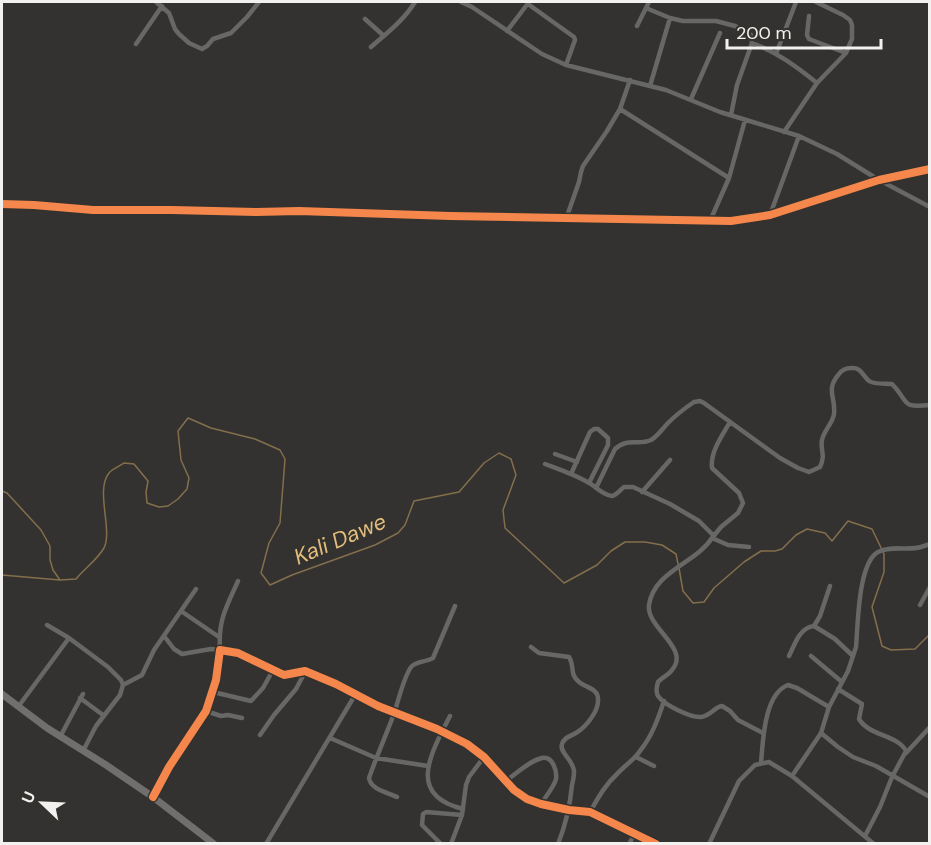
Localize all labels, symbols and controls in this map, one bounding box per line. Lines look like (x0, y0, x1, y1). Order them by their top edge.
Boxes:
scale bar (727, 12, 882, 50)
text: 200 m (736, 21, 792, 45)
water label: Kali Dawe (289, 507, 391, 571)
north arrow (12, 773, 72, 833)
text: U (17, 788, 40, 806)

